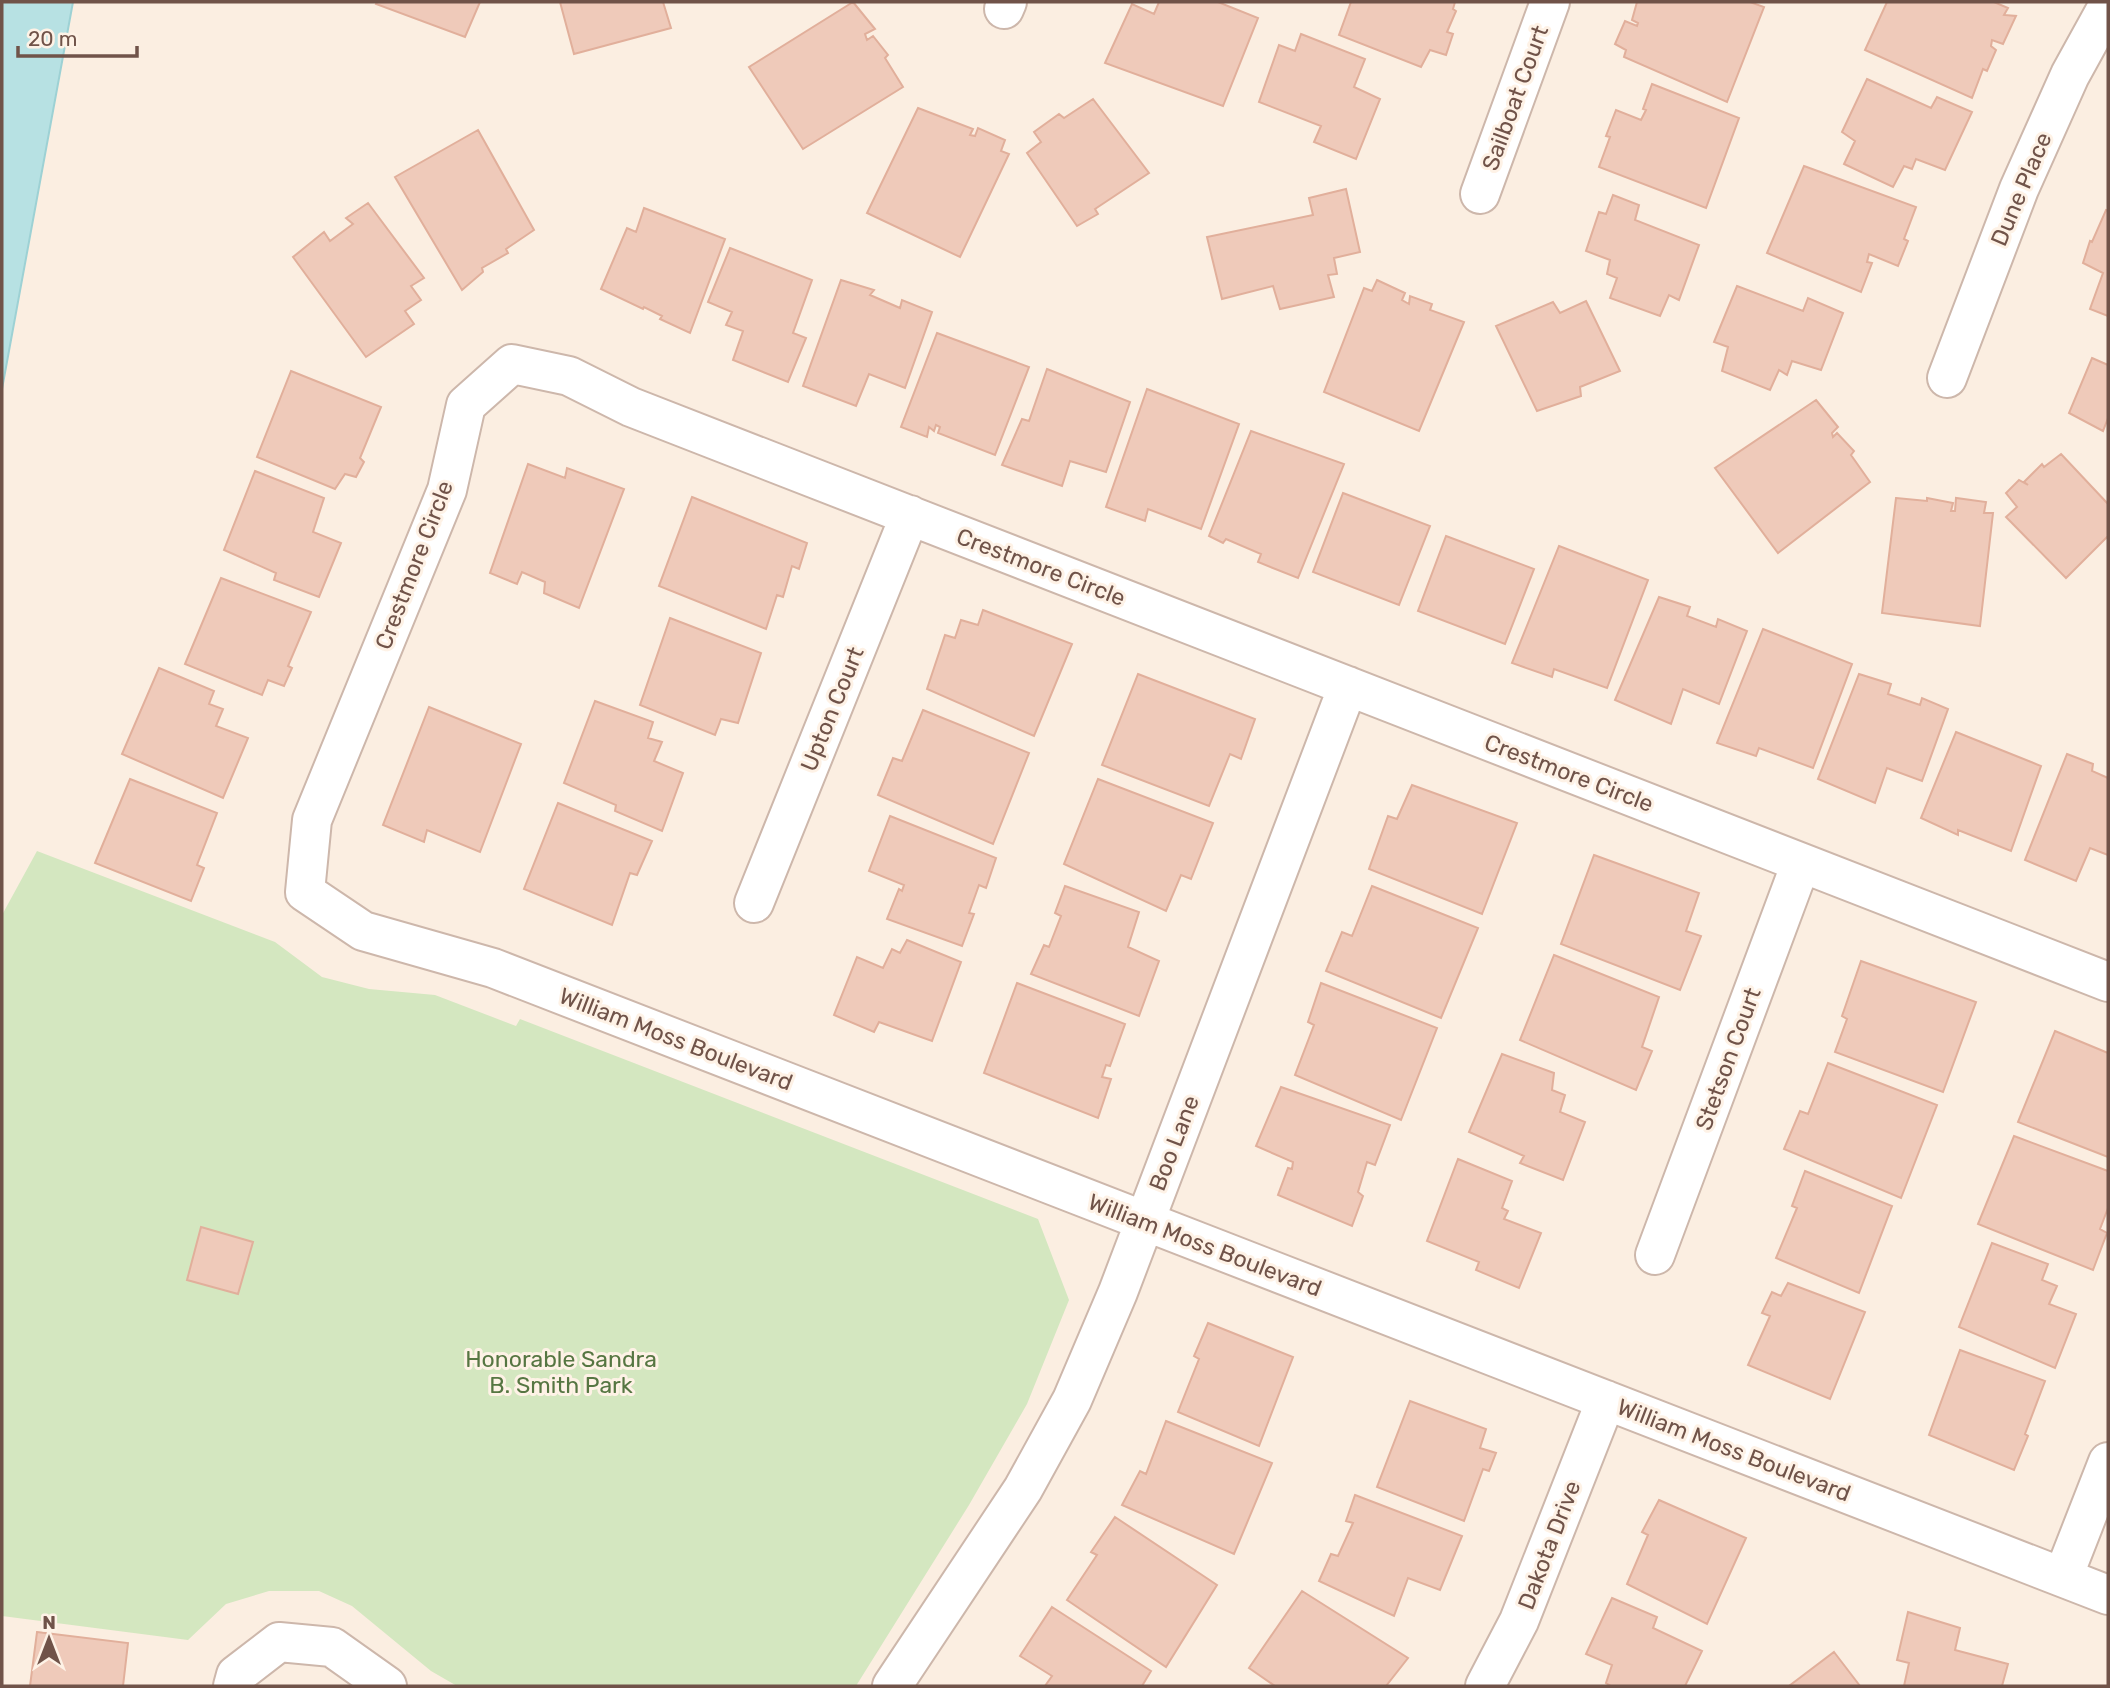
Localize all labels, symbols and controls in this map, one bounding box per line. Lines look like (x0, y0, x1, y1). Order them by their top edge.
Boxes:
scale bar (18, 14, 136, 58)
street label: Sailboat Court (1476, 22, 1554, 174)
text: 20 m (28, 26, 77, 51)
street label: Dune Place (1985, 128, 2057, 250)
street label: Crestmore Circle (369, 477, 459, 653)
street label: Crestmore Circle (953, 522, 1129, 612)
street label: Upton Court (794, 643, 870, 775)
street label: Crestmore Circle (1481, 728, 1657, 818)
street label: William Moss Boulevard (555, 982, 797, 1096)
street label: Stetson Court (1689, 984, 1767, 1134)
street label: Boo Lane (1143, 1091, 1205, 1195)
street label: William Moss Boulevard (1084, 1188, 1326, 1302)
park label: Honorable Sandra B. Smith Park (465, 1345, 657, 1399)
street label: William Moss Boulevard (1613, 1393, 1855, 1507)
street label: Dakota Drive (1512, 1477, 1586, 1613)
north arrow (14, 1604, 84, 1674)
text: N (42, 1611, 56, 1634)

